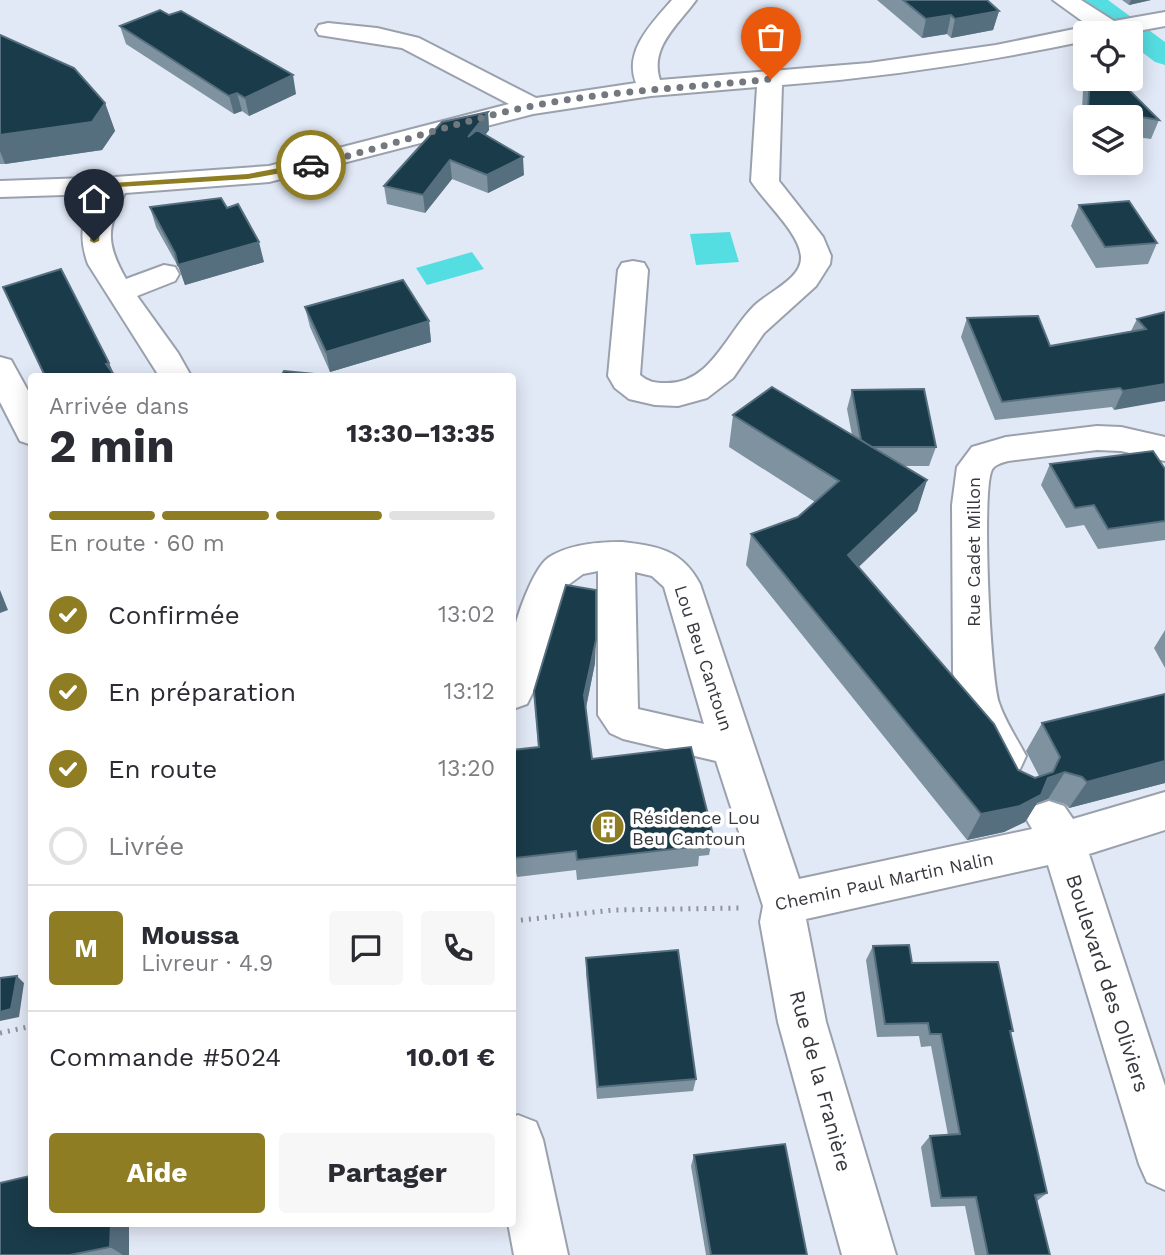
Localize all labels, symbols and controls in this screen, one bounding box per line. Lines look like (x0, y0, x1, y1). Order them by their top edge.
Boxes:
pin (741, 7, 801, 79)
icon: bag (752, 18, 790, 56)
map controls (1073, 21, 1143, 175)
button: locate (1073, 21, 1143, 91)
button: layers (1073, 105, 1143, 175)
courier (276, 130, 346, 200)
icon: car (292, 146, 330, 184)
pin (64, 169, 124, 241)
icon: home (75, 180, 113, 218)
text: Arrivée dans (49, 393, 189, 420)
text: 13:30–13:35 (346, 418, 495, 448)
text: 2 min (49, 419, 175, 473)
street label: Rue Cadet Millon (963, 477, 984, 627)
text: En route · 60 m (49, 530, 225, 557)
street label: Lou Beu Cantoun (671, 582, 737, 734)
icon: check (49, 596, 87, 634)
text: Confirmée (108, 600, 240, 630)
text: 13:02 (438, 601, 495, 628)
icon: check (49, 673, 87, 711)
text: En préparation (108, 677, 296, 707)
text: 13:12 (443, 678, 495, 705)
icon: check (49, 750, 87, 788)
text: En route (108, 754, 217, 784)
text: 13:20 (438, 755, 495, 782)
place label: Résidence Lou Beu Cantoun (632, 807, 760, 849)
building icon: Résidence Lou Beu Cantoun (589, 808, 627, 846)
text: Livrée (108, 831, 184, 861)
street label: Chemin Paul Martin Nalin (773, 848, 995, 914)
street label: Boulevard des Oliviers (1061, 871, 1155, 1095)
button: chat (329, 911, 403, 985)
button: phone (421, 911, 495, 985)
text: Moussa (141, 920, 239, 950)
text: M (74, 933, 98, 963)
text: Livreur · 4.9 (141, 950, 273, 977)
street label: Rue de la Franière (785, 988, 857, 1174)
text: Commande #5024 (49, 1042, 281, 1072)
text: 10.01 € (406, 1042, 495, 1072)
button: Aide (49, 1133, 265, 1213)
button: Partager (279, 1133, 495, 1213)

